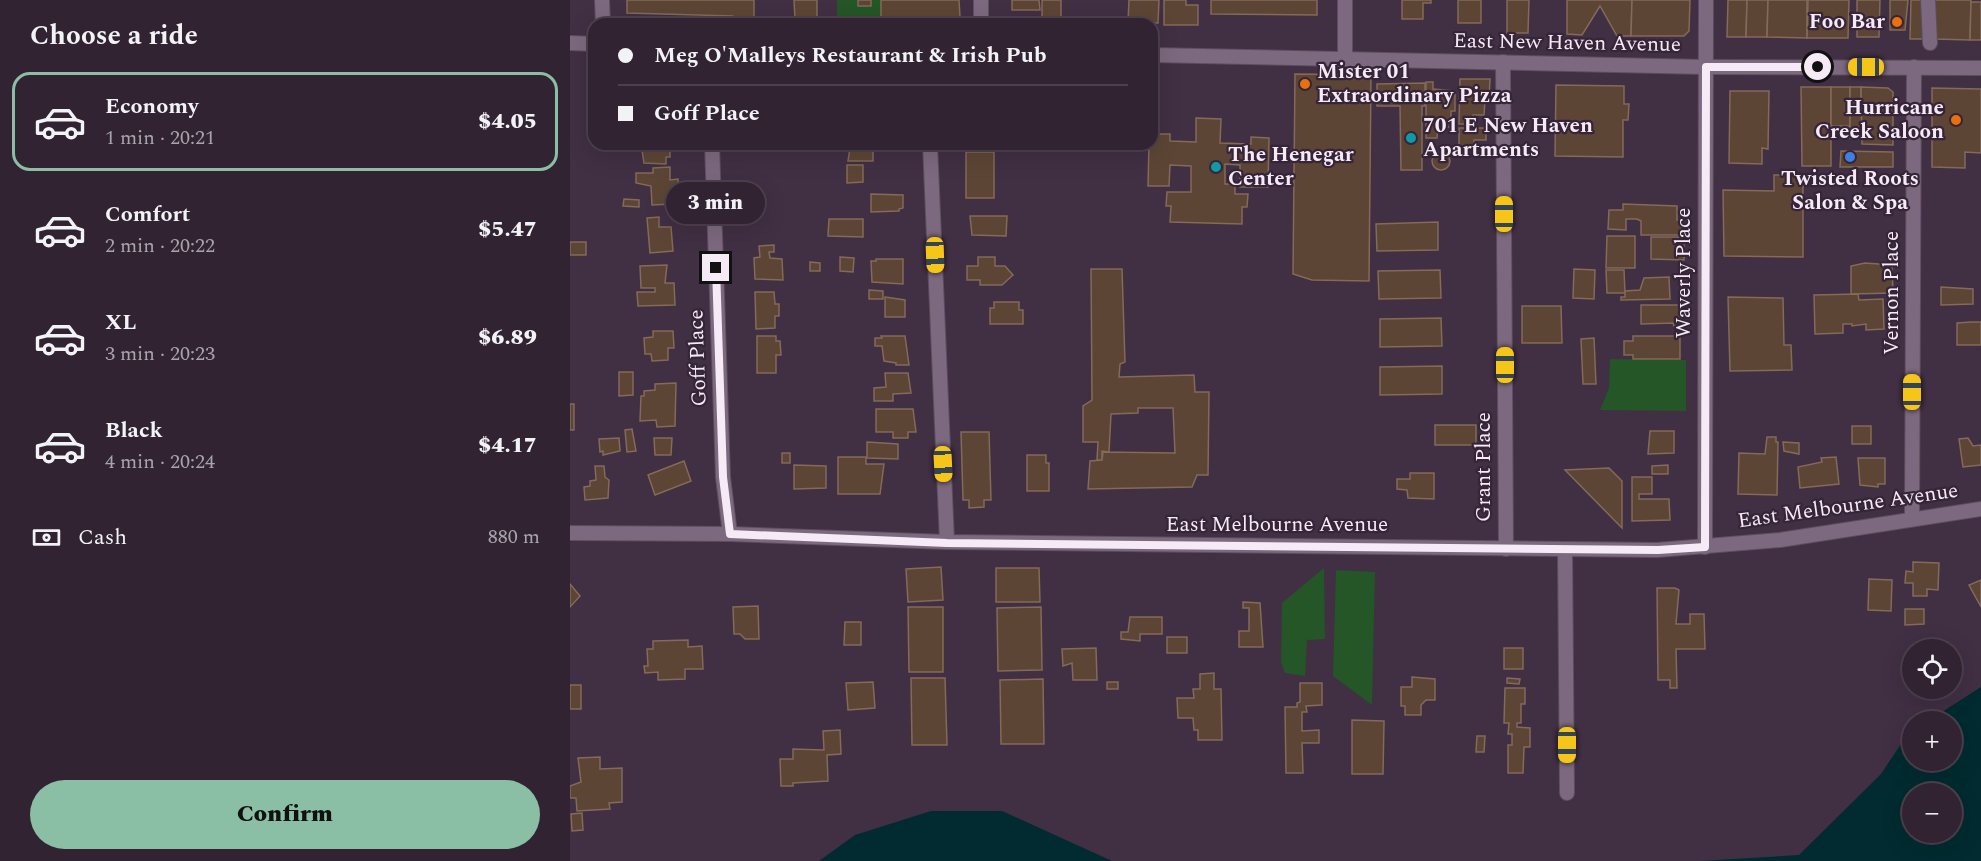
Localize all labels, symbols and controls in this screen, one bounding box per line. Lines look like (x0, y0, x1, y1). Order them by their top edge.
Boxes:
place label: Foo Bar (1809, 6, 1885, 38)
text: Choose a ride (30, 15, 198, 57)
marker: Foo Bar (1890, 15, 1904, 29)
street label: East New Haven Avenue (1453, 25, 1681, 61)
text: Meg O'Malleys Restaurant & Irish Pub (654, 39, 1046, 72)
route start (1804, 53, 1831, 80)
place label: Mister 01 Extraordinary Pizza (1317, 56, 1512, 112)
car (1848, 58, 1884, 76)
marker: Mister 01 Extraordinary Pizza (1298, 77, 1312, 91)
text: Economy (105, 90, 198, 123)
place label: Hurricane Creek Saloon (1815, 92, 1944, 148)
icon: car (33, 95, 87, 149)
text: Goff Place (654, 97, 760, 130)
text: $4.05 (478, 105, 537, 138)
place label: 701 E New Haven Apartments (1423, 110, 1593, 166)
marker: Hurricane Creek Saloon (1949, 113, 1963, 127)
text: 1 min · 20:21 (105, 123, 215, 153)
marker: 701 E New Haven Apartments (1404, 131, 1418, 145)
place label: The Henegar Center (1228, 139, 1354, 195)
marker: Twisted Roots Salon & Spa (1843, 150, 1857, 164)
marker: The Henegar Center (1209, 160, 1223, 174)
place label: Twisted Roots Salon & Spa (1781, 163, 1919, 219)
callout: 3 min (666, 181, 765, 223)
text: 3 min (688, 188, 743, 218)
car (1495, 196, 1513, 232)
text: Comfort (105, 198, 190, 231)
icon: car (33, 203, 87, 257)
street label: Waverly Place (1668, 208, 1700, 338)
text: $5.47 (478, 213, 537, 246)
text: 2 min · 20:22 (105, 231, 215, 261)
street label: Vernon Place (1876, 231, 1908, 355)
car (925, 237, 945, 273)
route end (702, 254, 729, 281)
text: XL (105, 306, 136, 339)
street label: Goff Place (680, 309, 716, 407)
icon: car (33, 311, 87, 365)
text: $6.89 (478, 321, 537, 354)
text: 3 min · 20:23 (105, 339, 215, 369)
car (1496, 347, 1514, 383)
car (1903, 374, 1921, 410)
street label: Grant Place (1468, 412, 1500, 522)
text: Black (105, 414, 163, 447)
icon: car (33, 419, 87, 473)
text: $4.17 (478, 429, 537, 462)
car (933, 446, 953, 482)
text: 4 min · 20:24 (105, 447, 215, 477)
street label: East Melbourne Avenue (1736, 475, 1960, 537)
street label: East Melbourne Avenue (1166, 509, 1388, 541)
icon: cash (30, 521, 63, 554)
text: Cash (78, 521, 127, 554)
text: 880 m (488, 522, 540, 552)
map controls (1902, 639, 1962, 843)
button: locate (1902, 639, 1962, 699)
button: + (1902, 711, 1962, 771)
car (1558, 727, 1576, 763)
button: Confirm (30, 780, 540, 849)
button: − (1902, 783, 1962, 843)

